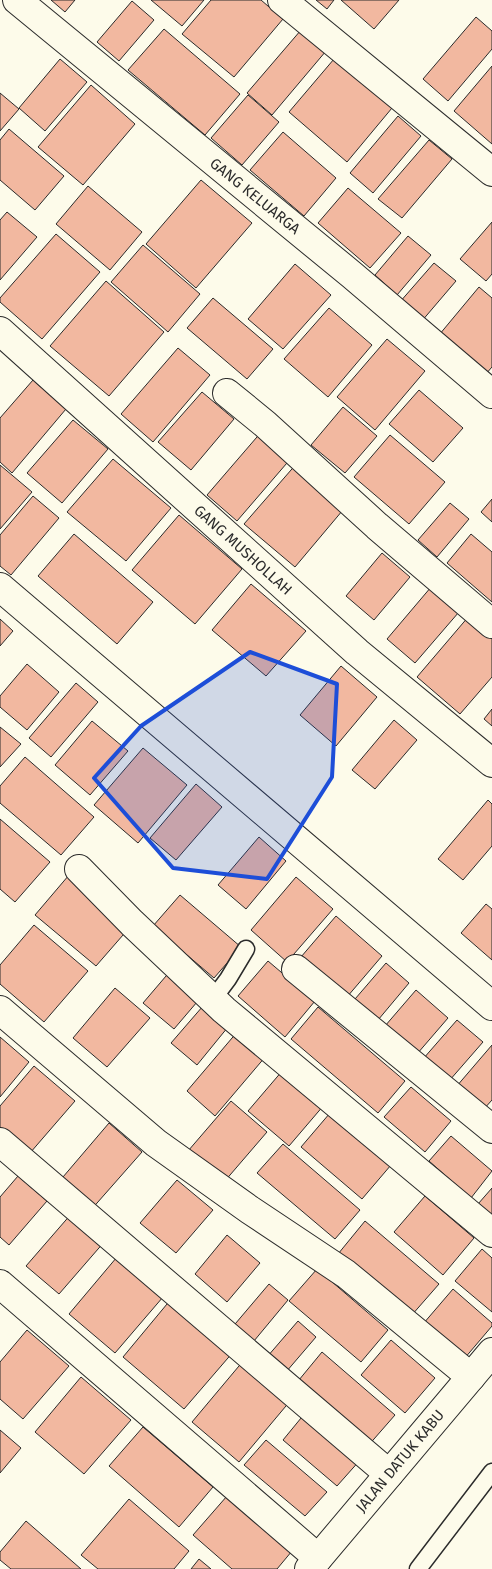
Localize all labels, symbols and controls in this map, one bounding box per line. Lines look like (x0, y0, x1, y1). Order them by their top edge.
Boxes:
street label: GANG KELUARGA (206, 154, 304, 238)
street label: GANG MUSHOLLAH (190, 501, 296, 599)
street label: JALAN DATUK KABU (352, 1406, 448, 1516)

